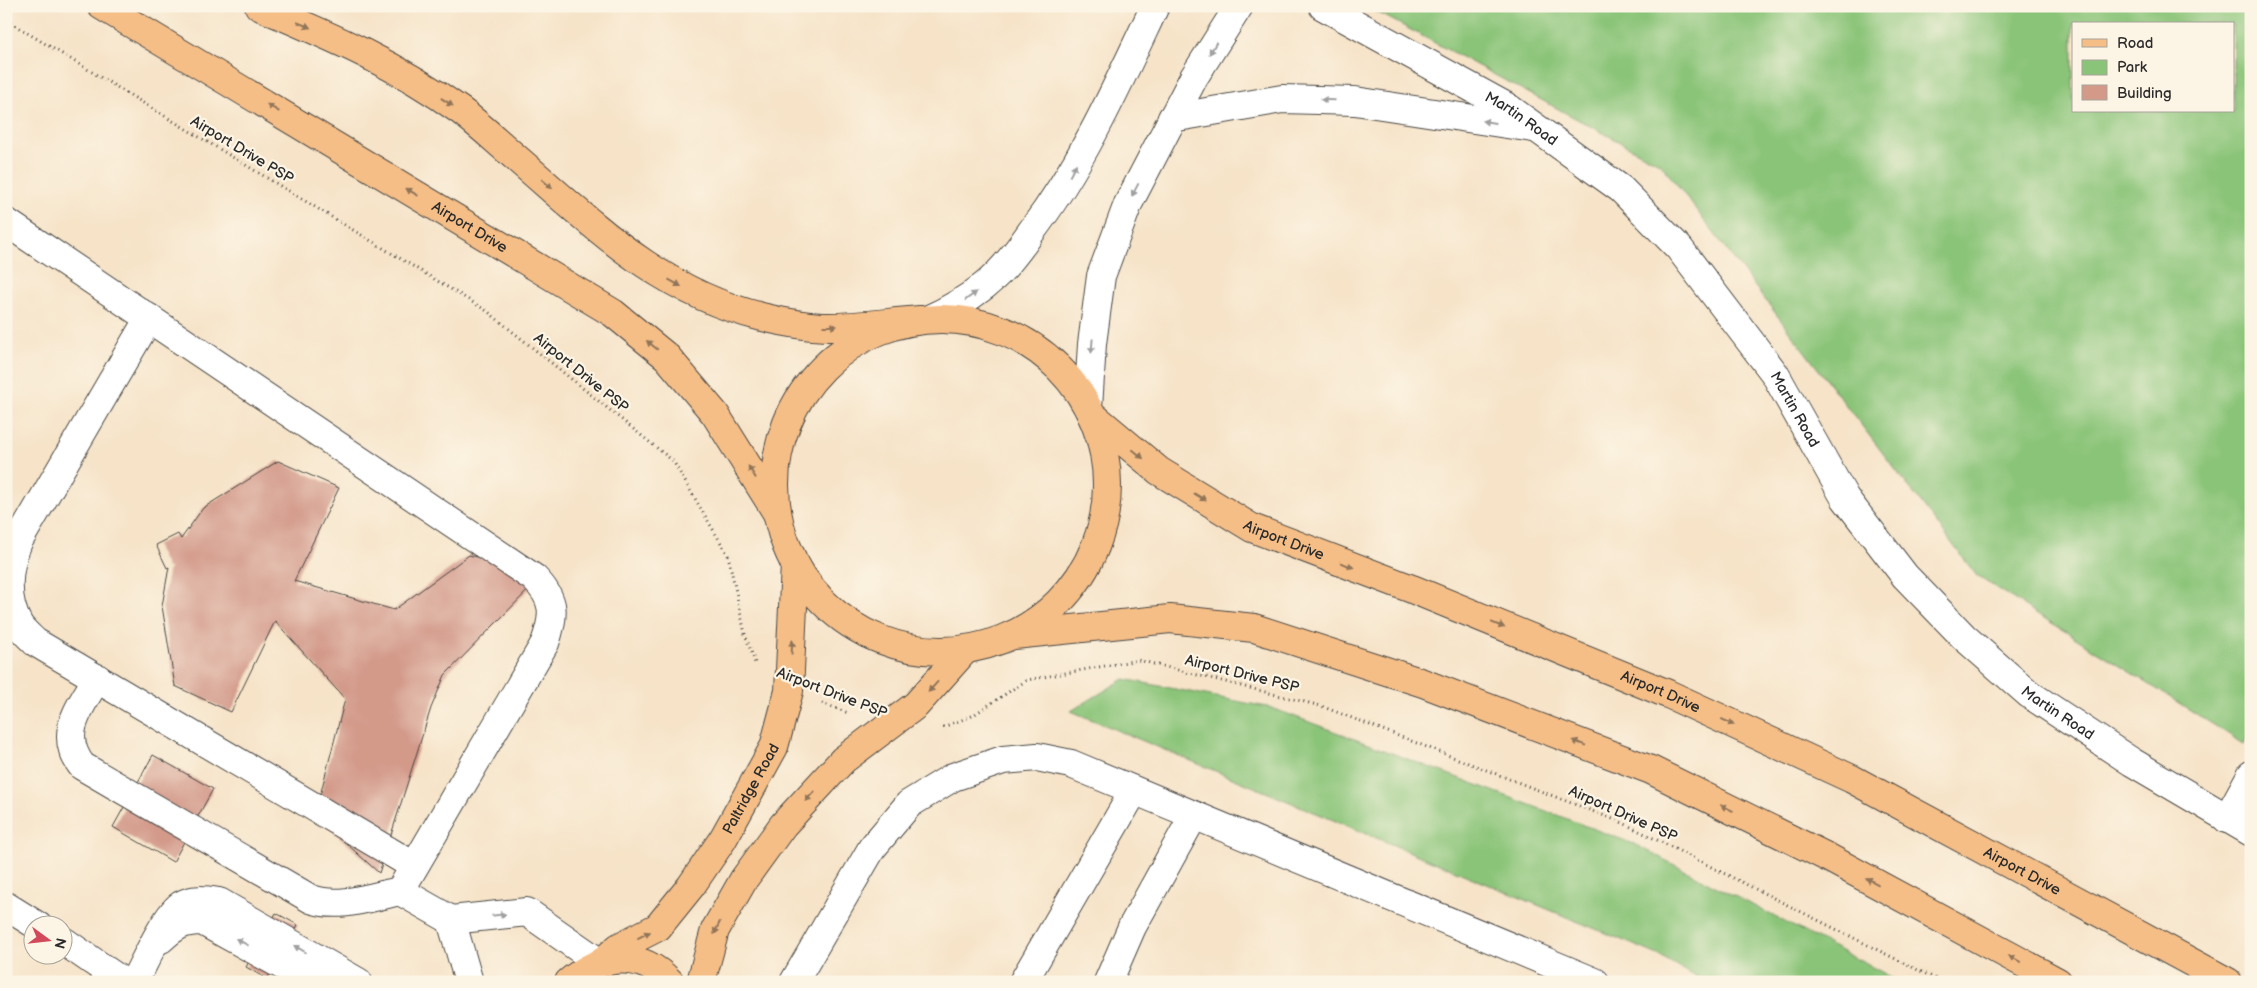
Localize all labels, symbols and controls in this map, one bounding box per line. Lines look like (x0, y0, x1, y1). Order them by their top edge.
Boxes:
one-way arrow (297, 22, 311, 30)
legend (2072, 22, 2234, 112)
text: Road (2117, 34, 2153, 53)
one-way arrow (1208, 41, 1217, 54)
text: Park (2117, 58, 2148, 77)
text: Building (2117, 84, 2172, 103)
street label: Martin Road (1481, 87, 1561, 150)
one-way arrow (1320, 96, 1336, 104)
one-way arrow (440, 97, 454, 106)
one-way arrow (266, 104, 279, 113)
street label: Airport Drive PSP (187, 112, 297, 189)
one-way arrow (1481, 117, 1497, 125)
one-way arrow (1068, 164, 1077, 177)
one-way arrow (540, 179, 553, 190)
one-way arrow (1131, 183, 1139, 197)
one-way arrow (406, 187, 419, 196)
street label: Airport Drive (428, 197, 511, 257)
one-way arrow (668, 279, 681, 288)
one-way arrow (964, 290, 977, 301)
one-way arrow (822, 322, 838, 330)
street label: Airport Drive PSP (530, 329, 633, 417)
one-way arrow (1088, 338, 1096, 354)
one-way arrow (646, 339, 659, 350)
street label: Martin Road (1766, 368, 1824, 451)
one-way arrow (1132, 448, 1144, 459)
one-way arrow (747, 465, 756, 479)
one-way arrow (1193, 493, 1206, 502)
street label: Airport Drive (1240, 516, 1327, 564)
one-way arrow (1340, 561, 1355, 569)
one-way arrow (1491, 621, 1505, 629)
one-way arrow (788, 639, 796, 655)
street label: Airport Drive PSP (1183, 651, 1302, 697)
street label: Airport Drive PSP (774, 663, 890, 723)
street label: Airport Drive (1618, 666, 1704, 717)
one-way arrow (927, 680, 938, 693)
street label: Martin Road (2017, 682, 2098, 744)
one-way arrow (1721, 718, 1735, 726)
one-way arrow (1571, 739, 1586, 746)
street label: Paltridge Road (718, 740, 784, 837)
street label: Airport Drive PSP (1566, 782, 1681, 847)
one-way arrow (804, 789, 816, 801)
one-way arrow (1720, 804, 1734, 812)
street label: Airport Drive (1980, 842, 2064, 900)
one-way arrow (1865, 877, 1880, 885)
one-way arrow (492, 911, 508, 919)
north arrow (22, 916, 72, 966)
one-way arrow (713, 921, 721, 935)
one-way arrow (636, 931, 651, 939)
text: N (51, 936, 70, 951)
one-way arrow (235, 938, 250, 946)
one-way arrow (292, 945, 307, 953)
one-way arrow (2008, 954, 2022, 963)

